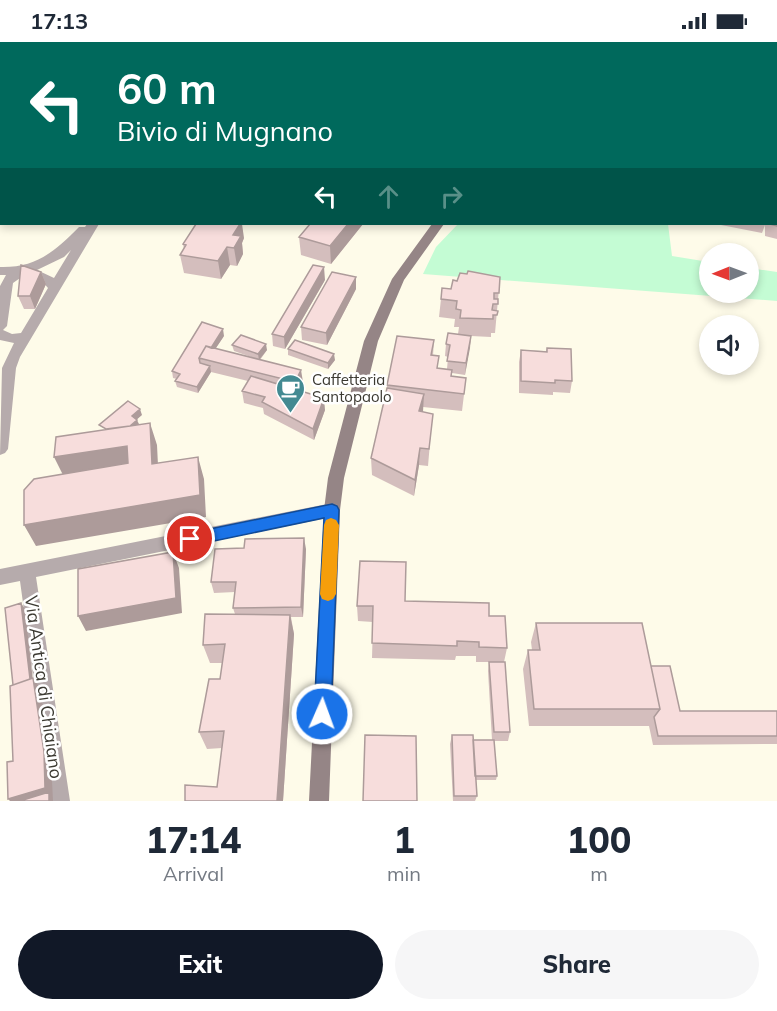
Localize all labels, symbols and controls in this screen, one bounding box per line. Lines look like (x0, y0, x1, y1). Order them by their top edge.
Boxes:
text: 17:13 (30, 7, 88, 35)
text: 60 m (117, 62, 217, 115)
icon: left (18, 66, 96, 144)
text: Bivio di Mugnano (117, 114, 333, 148)
icon: left (309, 180, 342, 213)
icon: ahead (372, 180, 405, 213)
icon: right (435, 180, 468, 213)
north arrow (699, 243, 759, 303)
map controls (699, 243, 759, 375)
button: sound (699, 315, 759, 375)
place label: Caffetteria Santopaolo (312, 370, 392, 406)
cafe icon: Caffetteria Santopaolo (275, 372, 307, 414)
pin (164, 513, 215, 564)
icon: arrive (173, 522, 206, 555)
street label: Via Antica di Chiaiano (20, 594, 68, 780)
position arrow (290, 682, 354, 746)
text: 17:14 (146, 817, 241, 862)
text: 1 (393, 817, 415, 862)
text: 100 (567, 817, 631, 862)
text: Arrival (163, 861, 224, 886)
text: min (387, 861, 421, 886)
text: m (590, 861, 608, 886)
button: Exit (18, 930, 383, 999)
button: Share (395, 930, 759, 999)

